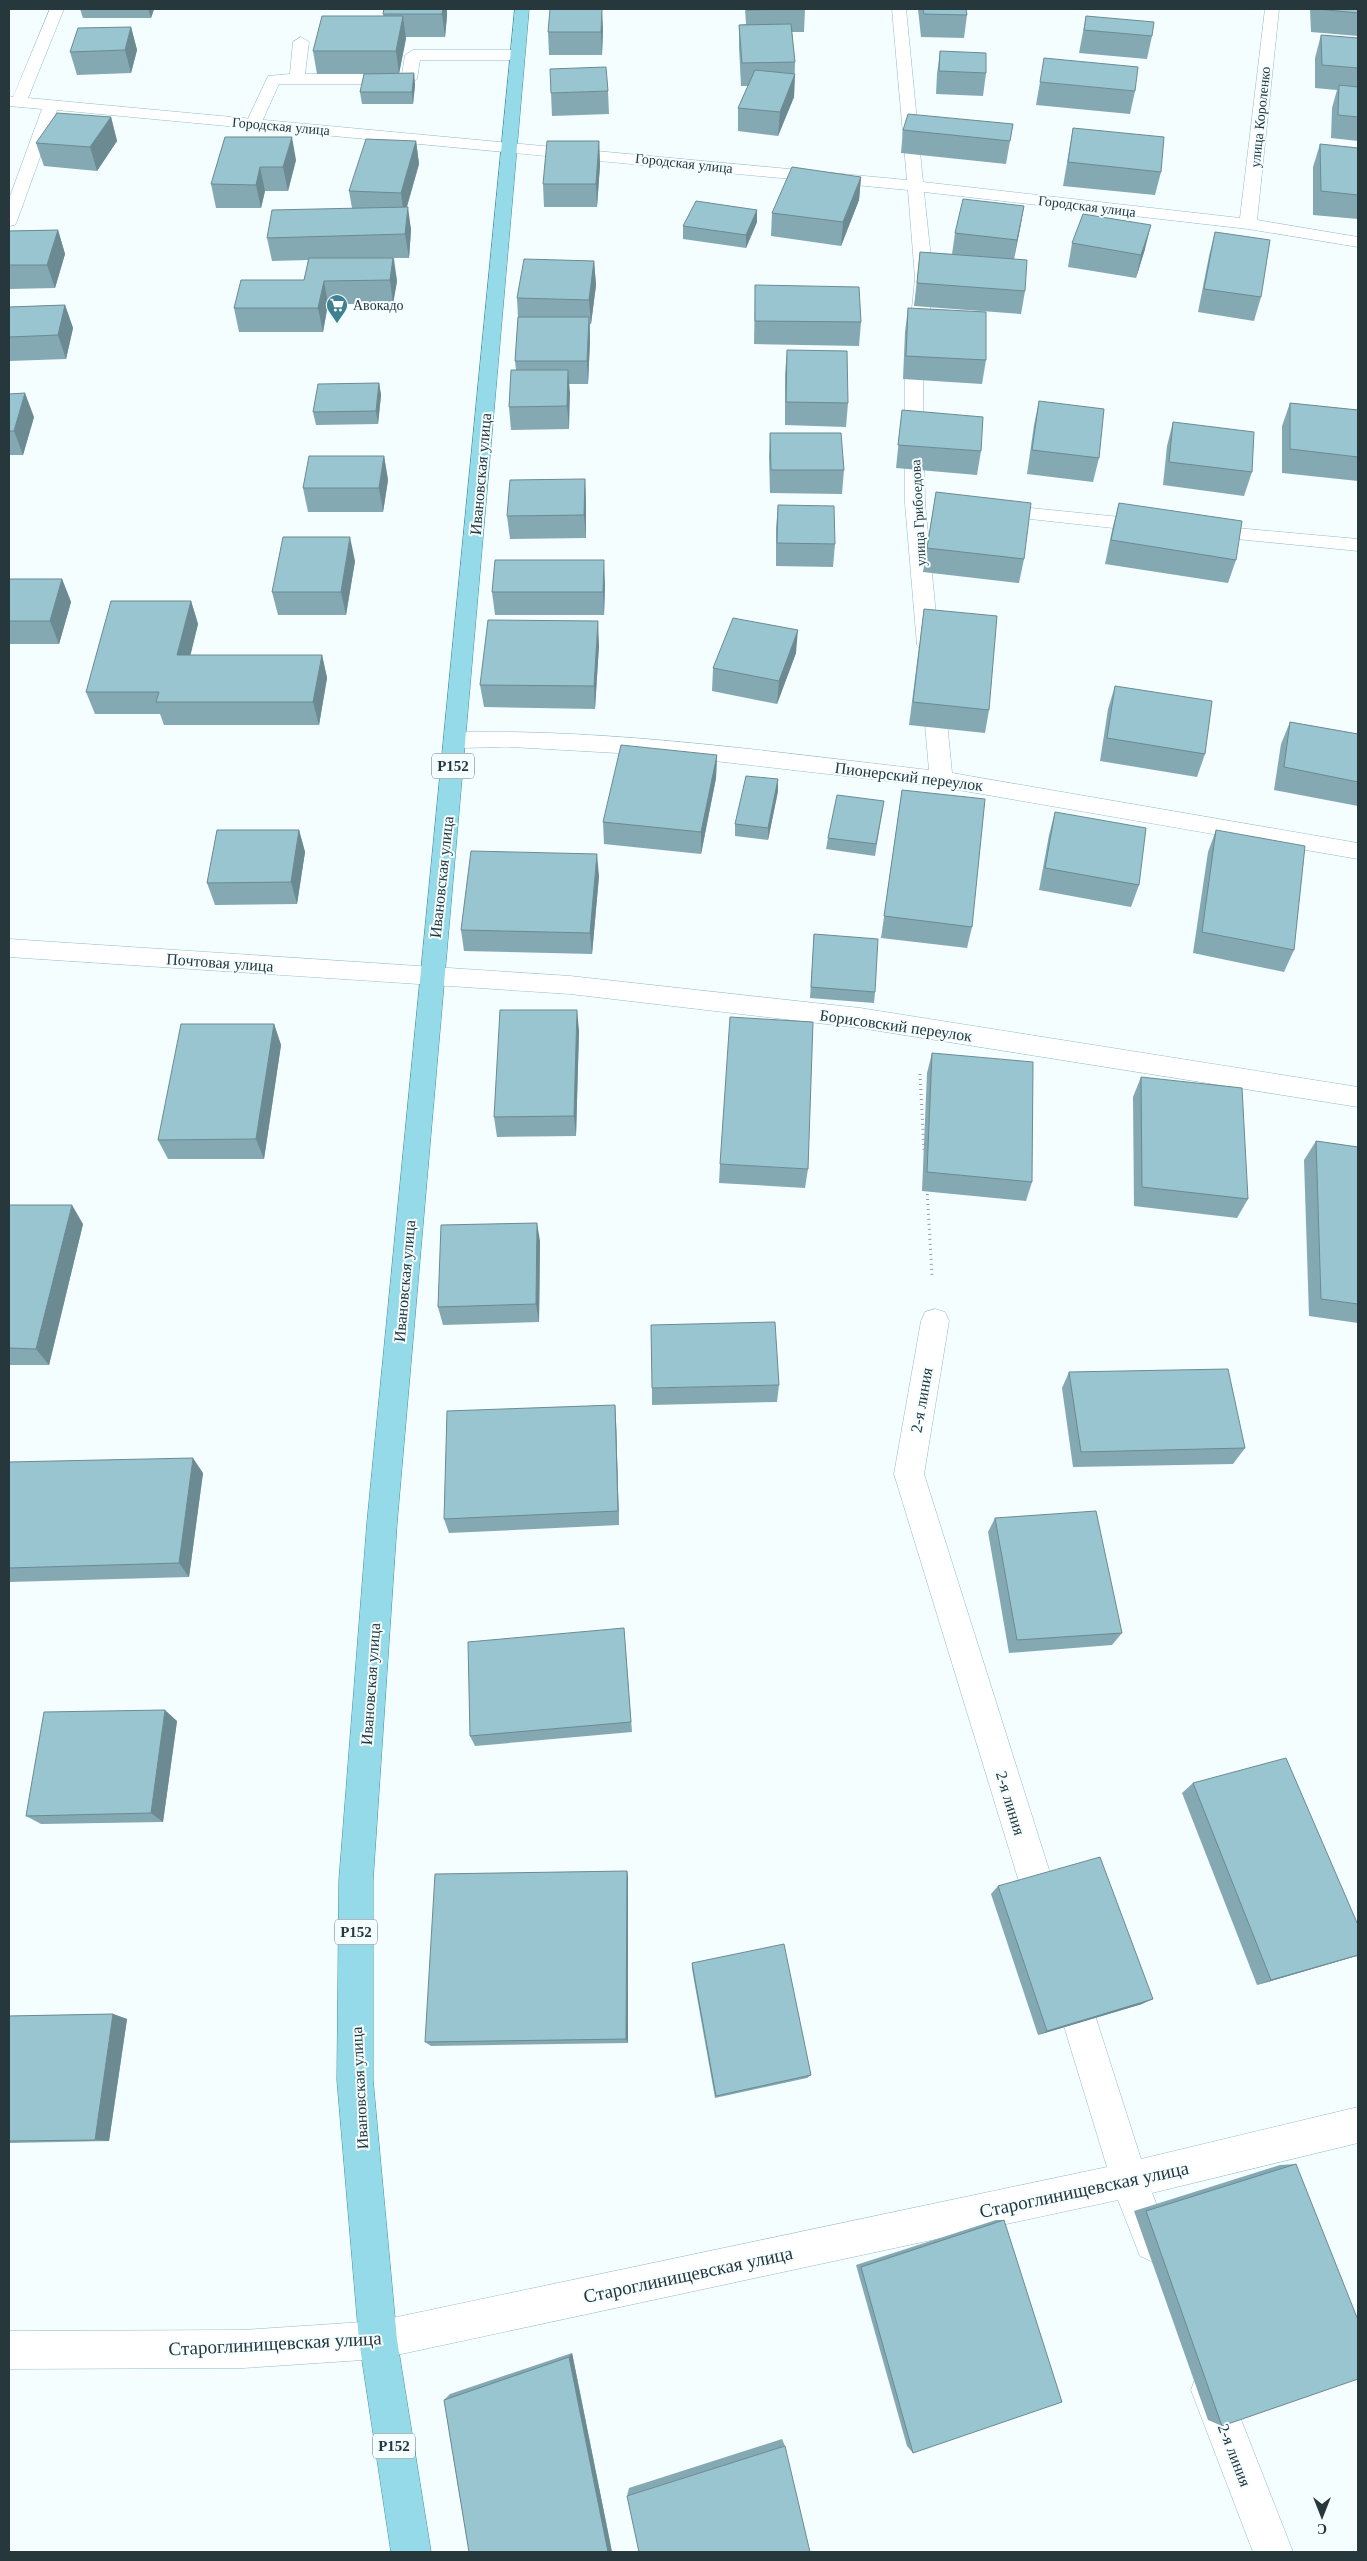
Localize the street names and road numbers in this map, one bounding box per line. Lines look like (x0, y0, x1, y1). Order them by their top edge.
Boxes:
street label: улица Короленко (1248, 66, 1273, 168)
street label: Городская улица (231, 115, 331, 138)
street label: Городская улица (634, 151, 734, 176)
street label: Городская улица (1037, 193, 1137, 220)
street label: Ивановская улица (467, 412, 495, 536)
street label: улица Грибоедова (908, 458, 929, 567)
road number: Р152 (432, 754, 474, 778)
street label: Пионерский переулок (834, 759, 984, 795)
street label: Ивановская улица (427, 815, 457, 939)
street label: Почтовая улица (166, 950, 274, 976)
street label: Борисовский переулок (818, 1006, 973, 1046)
street label: Ивановская улица (391, 1219, 419, 1343)
street label: 2-я линия (907, 1366, 936, 1434)
street label: Ивановская улица (358, 1622, 384, 1746)
street label: 2-я линия (993, 1769, 1028, 1838)
road number: Р152 (335, 1920, 377, 1944)
street label: Ивановская улица (348, 2026, 372, 2150)
street label: Староглинищевская улица (978, 2157, 1191, 2222)
street label: Староглинищевская улица (582, 2242, 795, 2307)
street label: Староглинищевская улица (168, 2327, 383, 2360)
street label: 2-я линия (1215, 2421, 1254, 2490)
road number: Р152 (373, 2434, 415, 2458)

